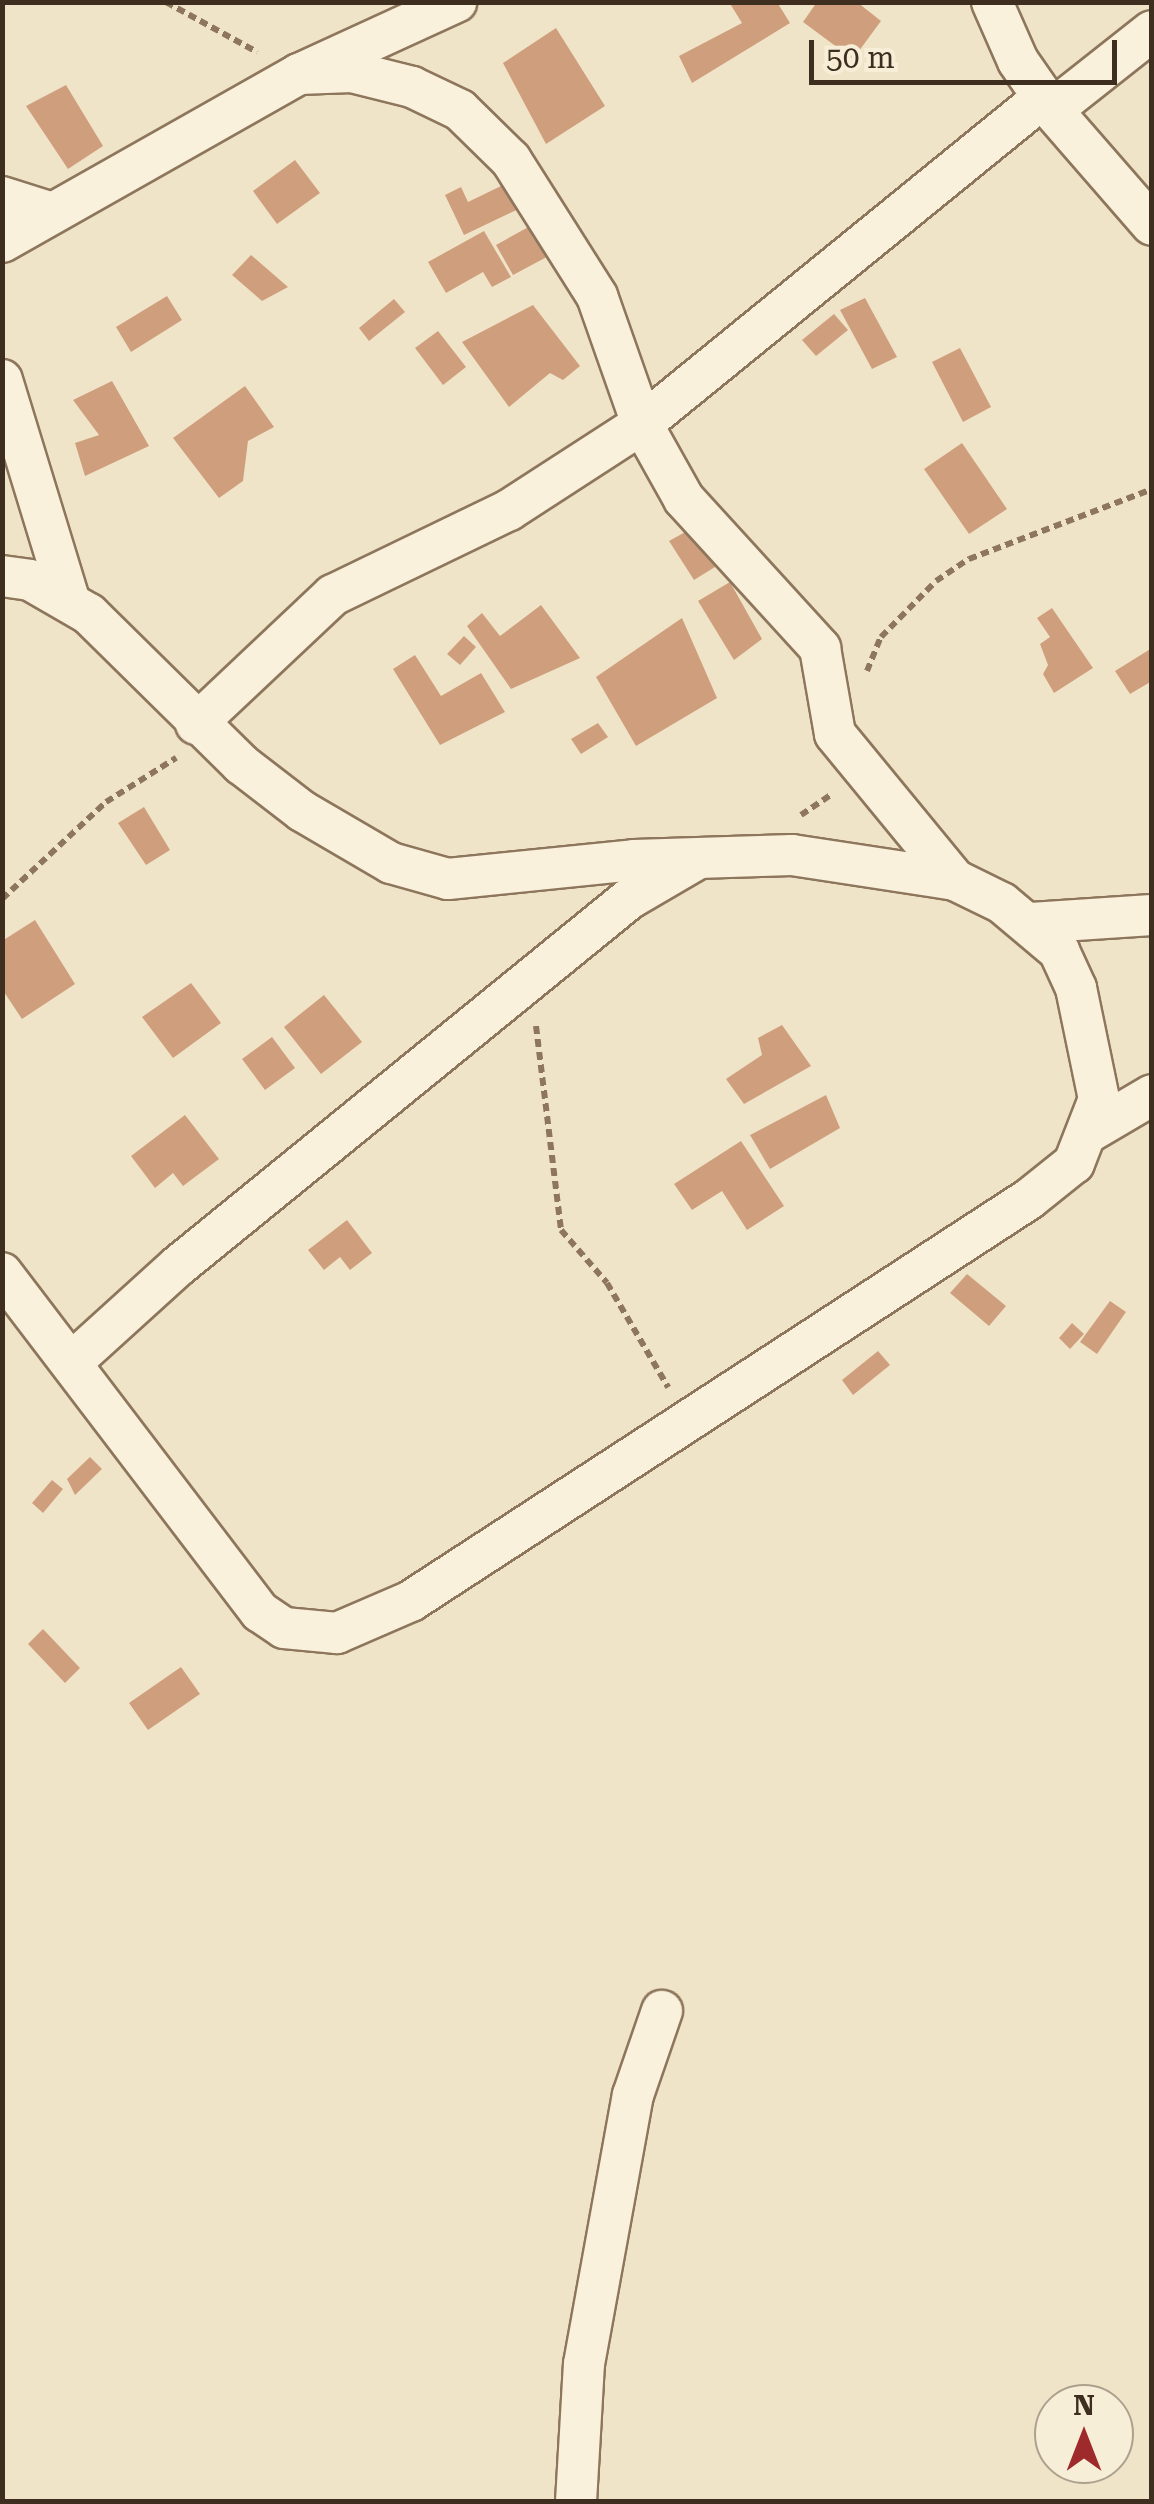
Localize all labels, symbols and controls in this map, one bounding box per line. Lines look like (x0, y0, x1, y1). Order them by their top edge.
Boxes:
scale bar (814, 20, 1122, 82)
text: 50 m (826, 40, 895, 75)
north arrow (1034, 2384, 1134, 2484)
text: N (1073, 2389, 1095, 2422)

